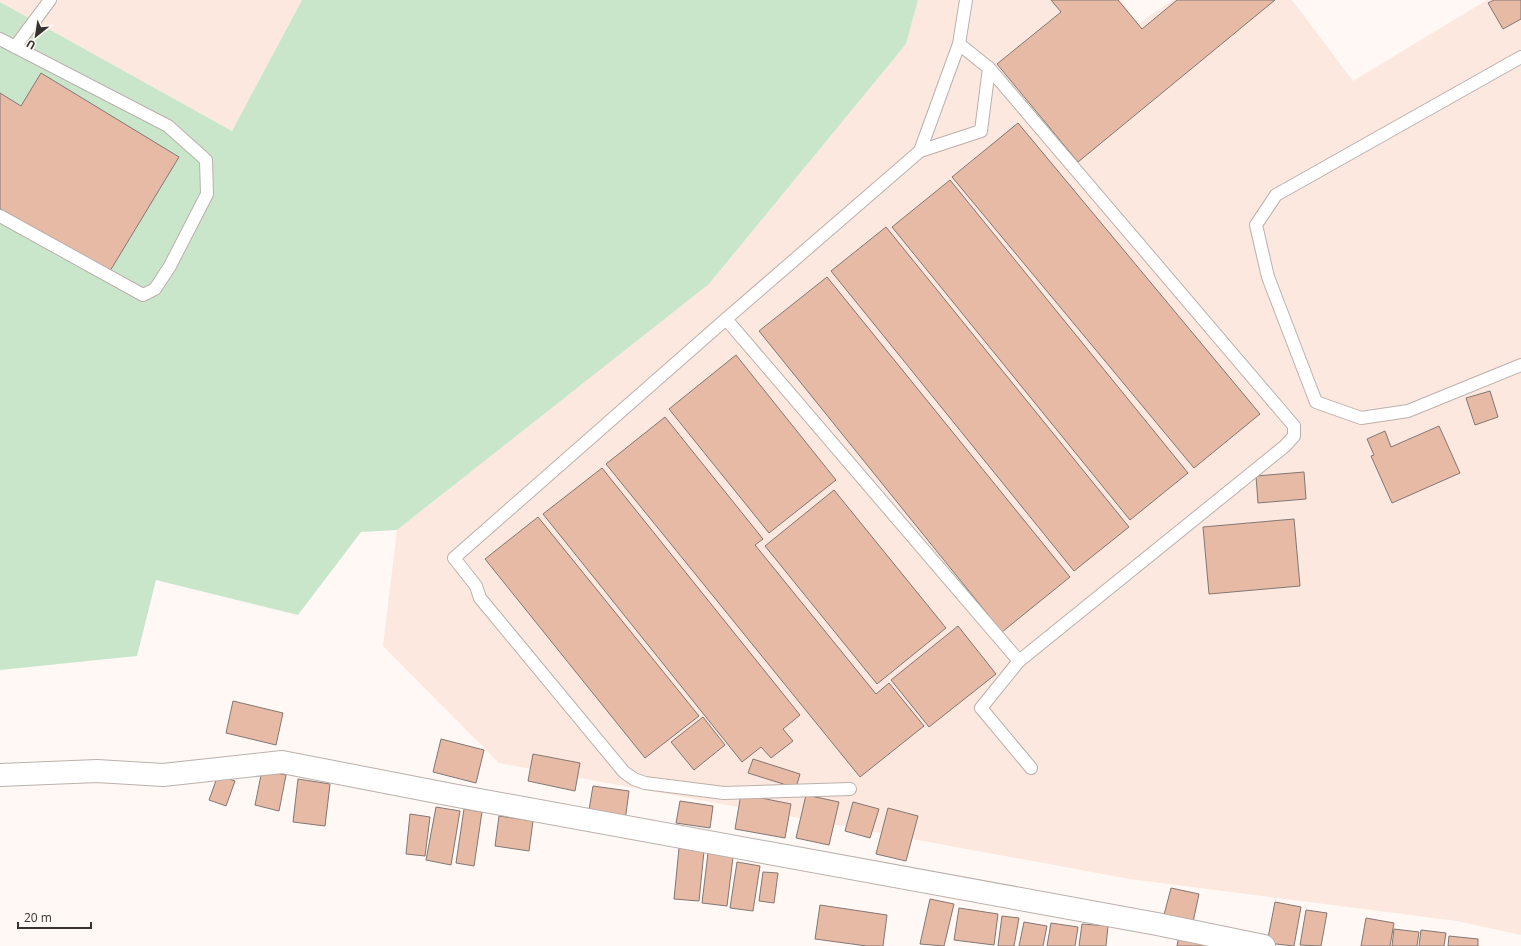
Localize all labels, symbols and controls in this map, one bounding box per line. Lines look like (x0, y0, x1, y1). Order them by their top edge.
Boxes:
north arrow (16, 16, 56, 56)
text: U (23, 37, 38, 54)
scale bar (18, 904, 91, 930)
text: 20 m (24, 909, 52, 926)

